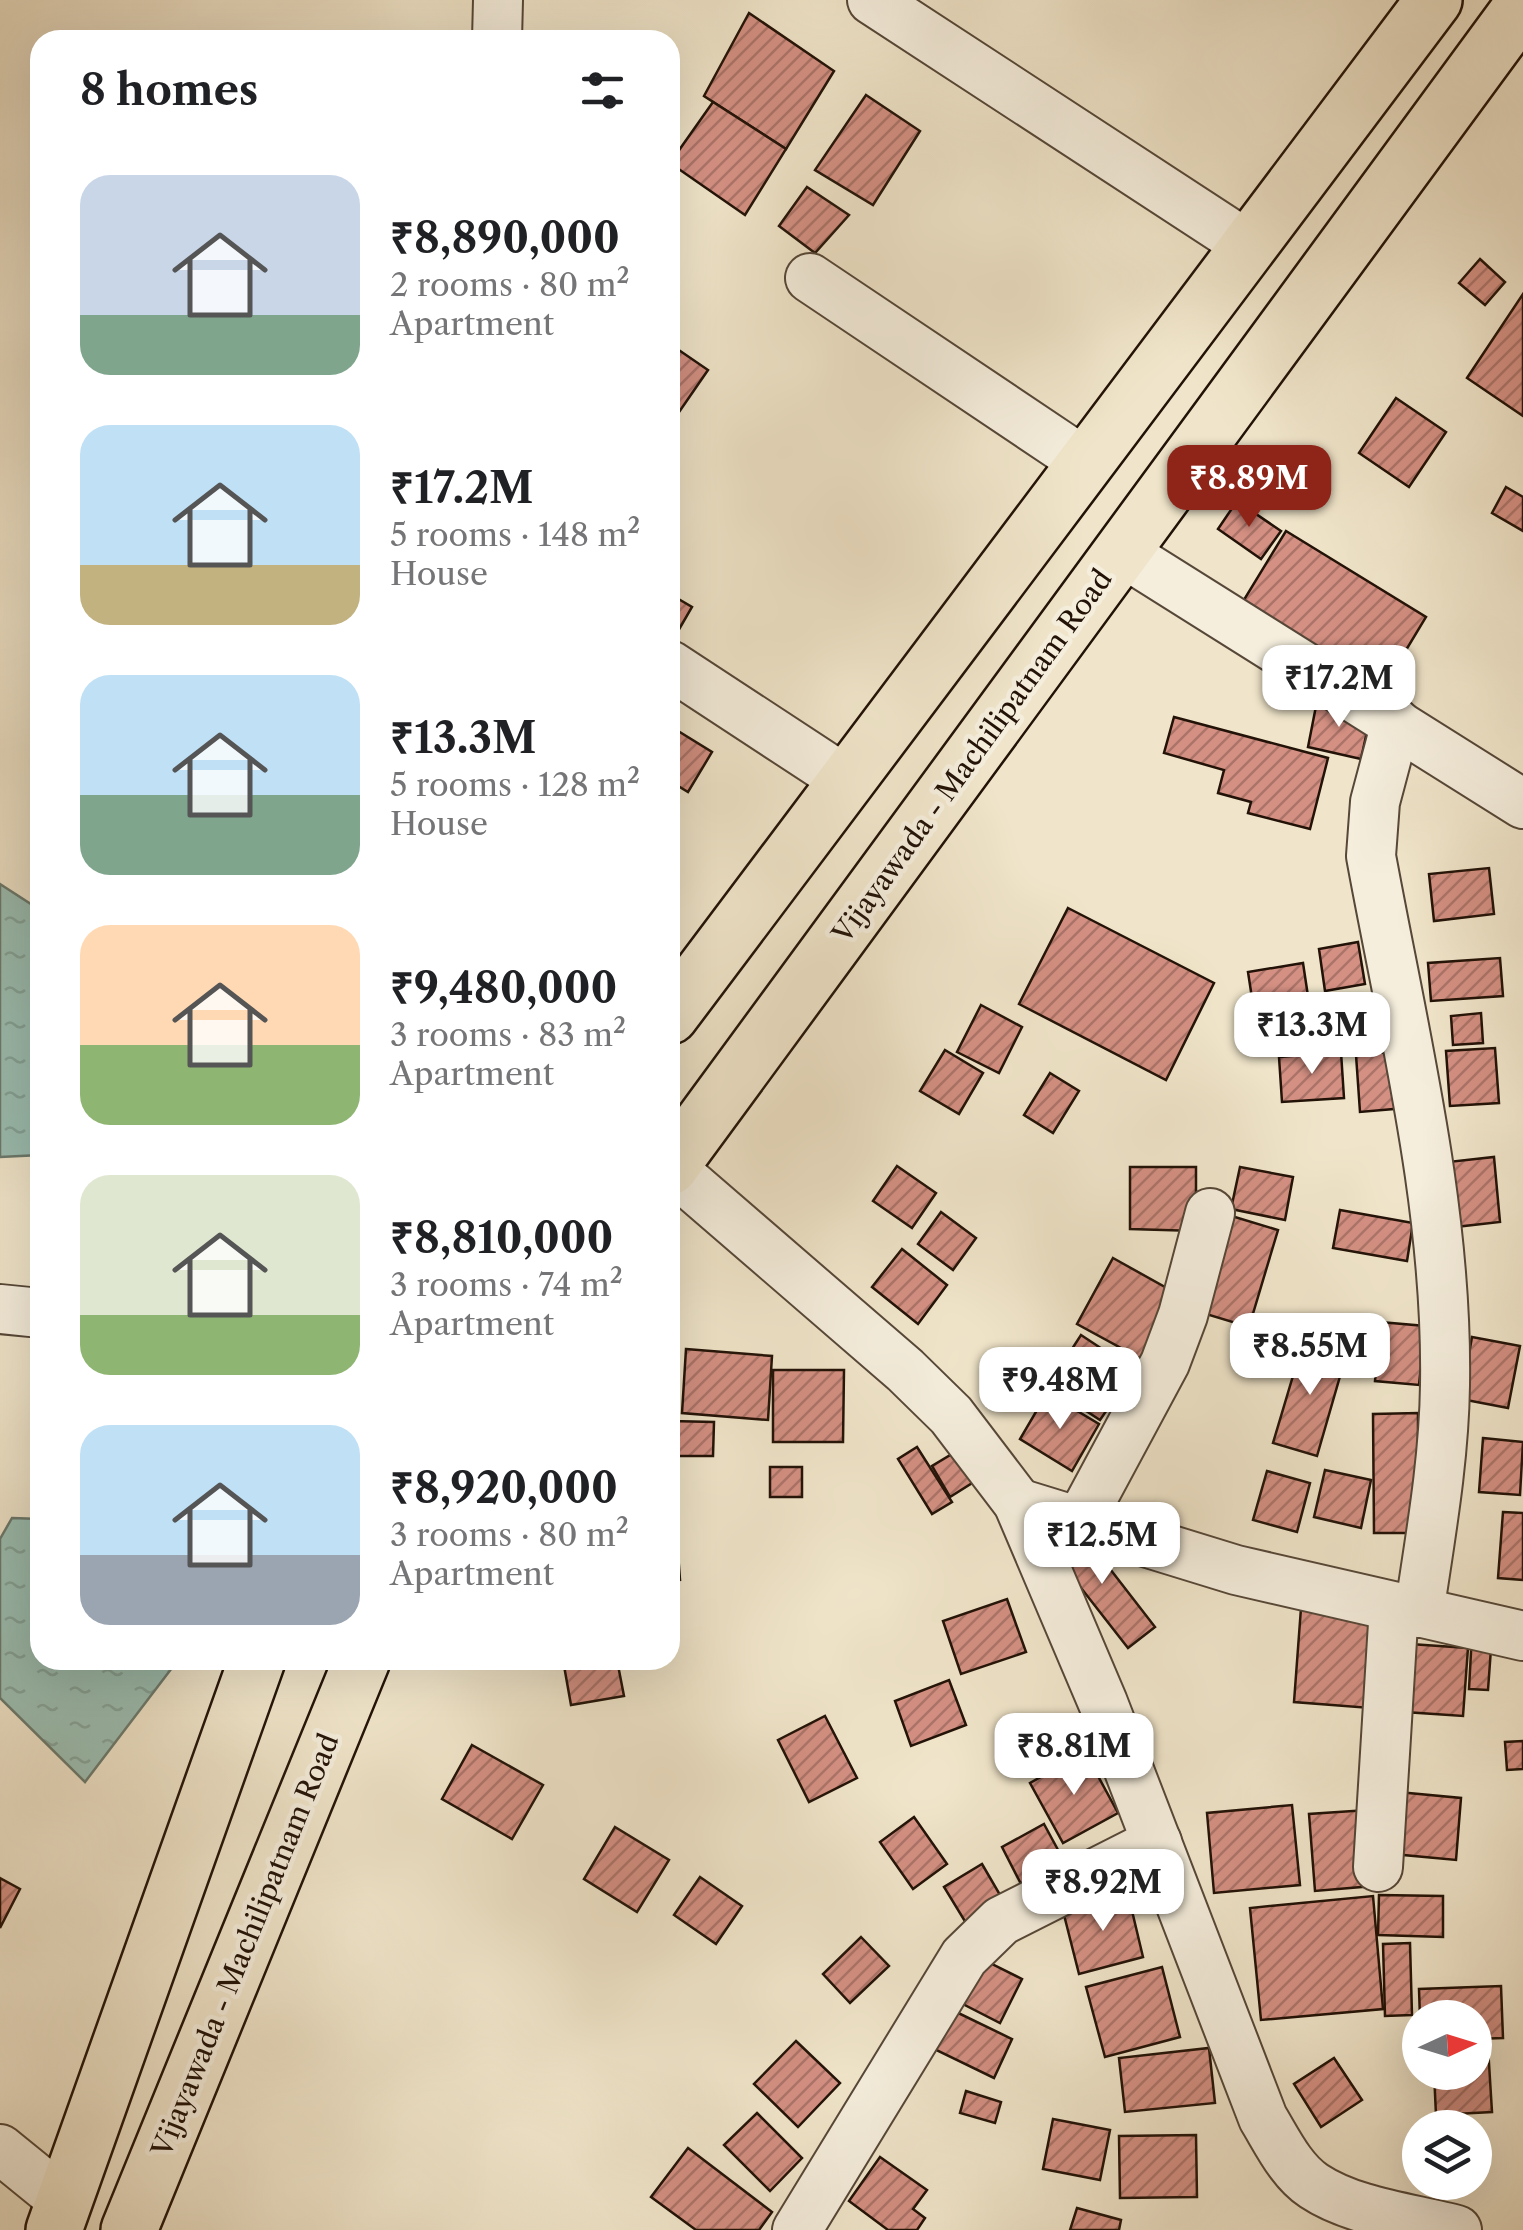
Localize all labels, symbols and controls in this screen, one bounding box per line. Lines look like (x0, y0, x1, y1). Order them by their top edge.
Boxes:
icon: filters (575, 63, 630, 118)
text: 8 homes (80, 64, 258, 116)
text: ₹8,890,000 (390, 212, 620, 264)
icon: home (160, 215, 280, 335)
text: 2 rooms · 80 m² (390, 265, 630, 304)
text: Apartment (390, 304, 554, 343)
pin: ₹8.89M (1168, 445, 1330, 530)
text: ₹8.89M (1189, 458, 1309, 497)
text: ₹17.2M (390, 462, 534, 514)
icon: home (160, 465, 280, 585)
text: 5 rooms · 148 m² (390, 515, 640, 554)
text: House (390, 554, 488, 593)
street label: Vijayawada - Machilipatnam Road (824, 563, 1119, 950)
pin: ₹17.2M (1258, 645, 1420, 730)
text: ₹17.2M (1284, 658, 1394, 697)
text: ₹13.3M (390, 712, 537, 764)
icon: home (160, 715, 280, 835)
text: 5 rooms · 128 m² (390, 765, 640, 804)
text: House (390, 804, 488, 843)
text: ₹9,480,000 (390, 962, 617, 1014)
icon: home (160, 965, 280, 1085)
pin: ₹13.3M (1231, 992, 1393, 1077)
text: ₹13.3M (1256, 1005, 1368, 1044)
text: 3 rooms · 83 m² (390, 1015, 626, 1054)
text: Apartment (390, 1054, 554, 1093)
text: ₹8,810,000 (390, 1212, 613, 1264)
icon: home (160, 1215, 280, 1335)
text: 3 rooms · 74 m² (390, 1265, 623, 1304)
text: Apartment (390, 1304, 554, 1343)
pin: ₹8.55M (1229, 1313, 1391, 1398)
text: ₹8.55M (1252, 1326, 1368, 1365)
pin: ₹9.48M (979, 1347, 1141, 1432)
text: ₹9.48M (1001, 1360, 1119, 1399)
text: ₹8,920,000 (390, 1462, 618, 1514)
icon: home (160, 1465, 280, 1585)
pin: ₹12.5M (1021, 1502, 1183, 1587)
text: 3 rooms · 80 m² (390, 1515, 629, 1554)
text: ₹12.5M (1046, 1515, 1158, 1554)
text: Apartment (390, 1554, 554, 1593)
pin: ₹8.81M (993, 1713, 1155, 1798)
text: ₹8.81M (1017, 1726, 1131, 1765)
street label: Vijayawada - Machilipatnam Road (144, 1728, 346, 2162)
pin: ₹8.92M (1022, 1849, 1184, 1934)
text: ₹8.92M (1044, 1862, 1162, 1901)
north arrow (1402, 2000, 1492, 2090)
map controls (1402, 2000, 1492, 2200)
button: layers (1402, 2110, 1492, 2200)

